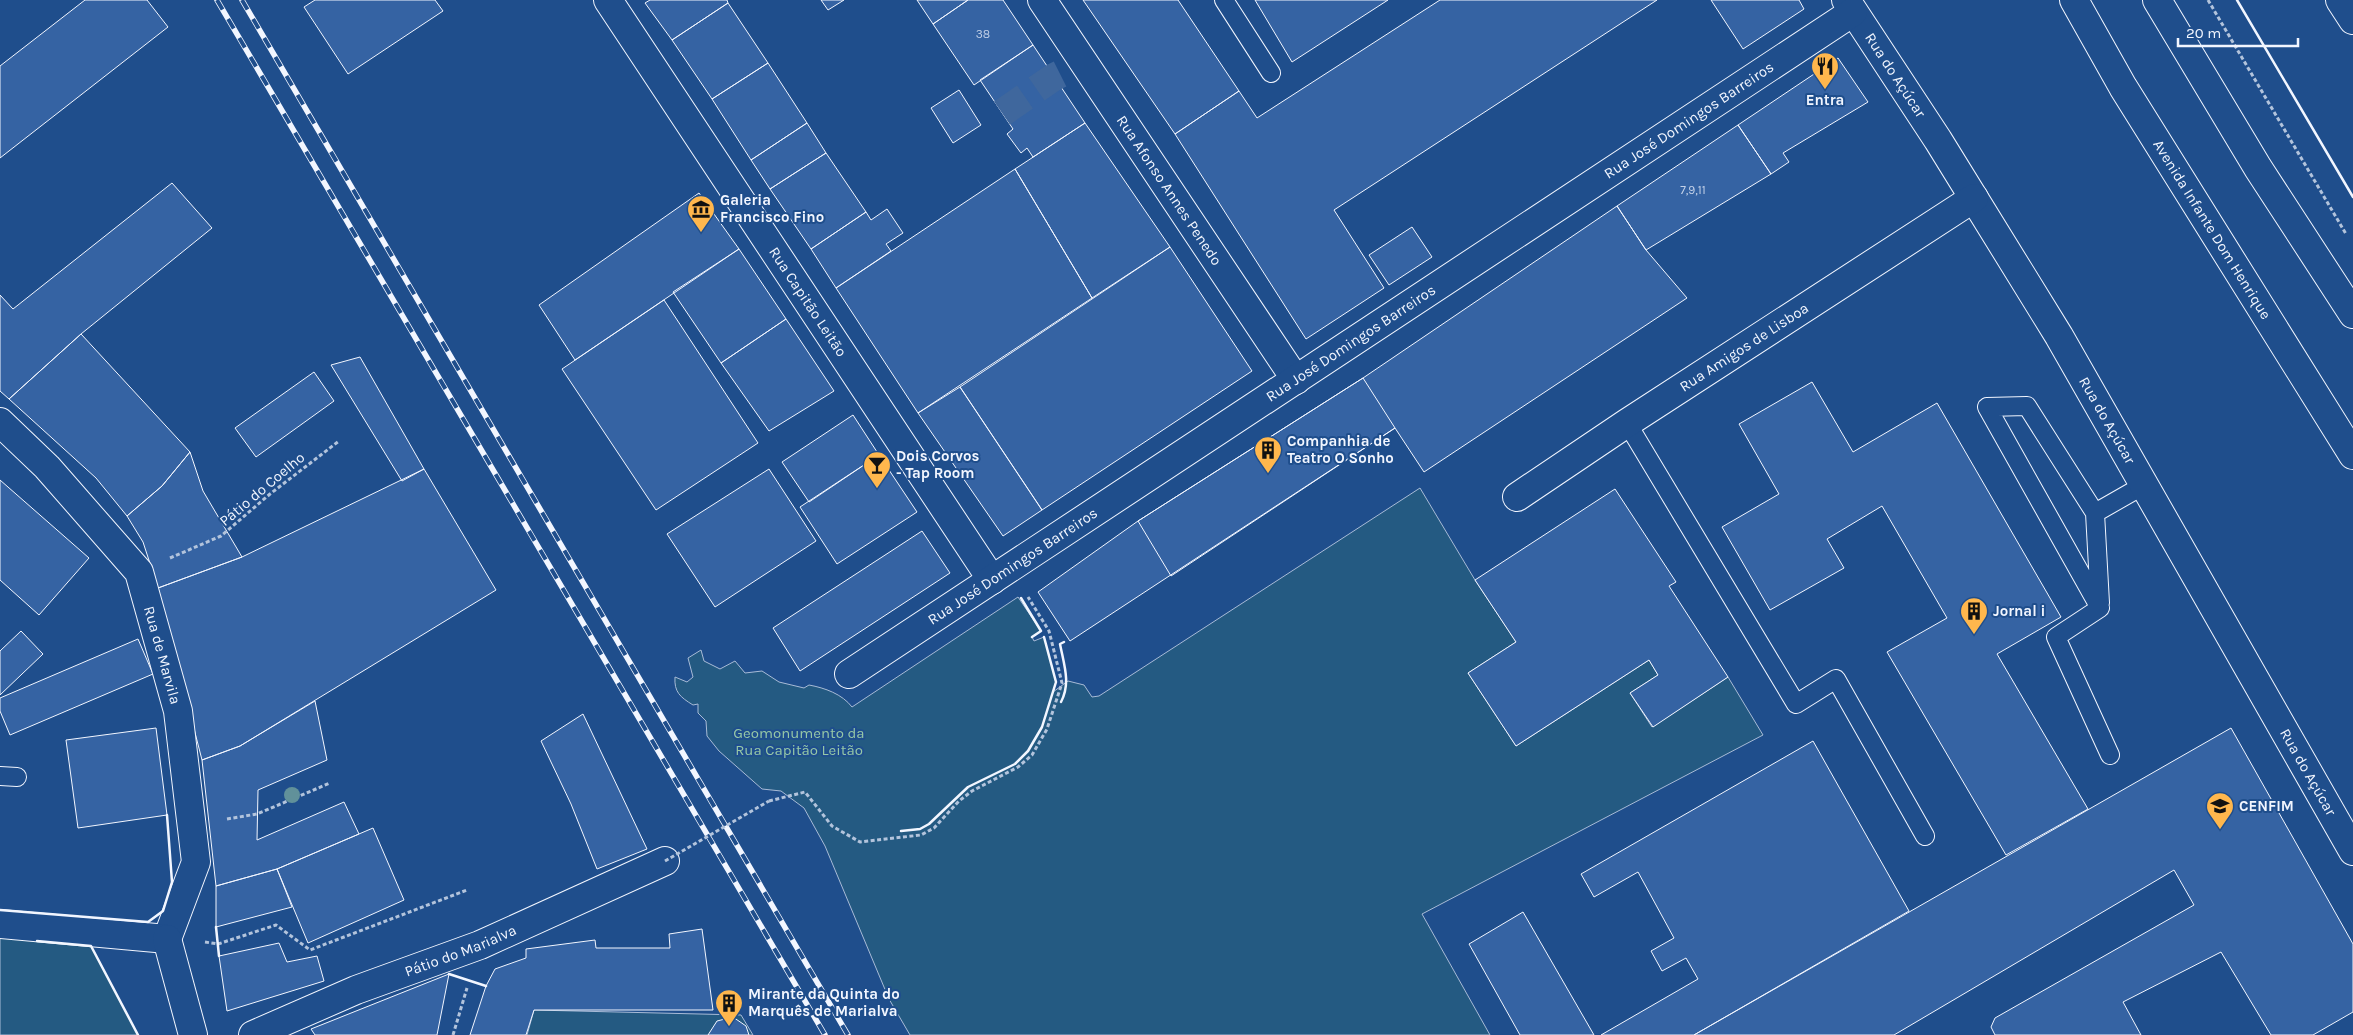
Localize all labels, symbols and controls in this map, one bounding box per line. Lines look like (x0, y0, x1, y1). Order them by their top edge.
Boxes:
scale bar (2178, 15, 2298, 47)
text: 20 m (2186, 24, 2221, 42)
house number: 38 (976, 27, 990, 41)
street label: Rua do Açúcar (1861, 29, 1930, 121)
restaurant icon: Entra (1810, 51, 1840, 90)
street label: Rua José Domingos Barreiros (1601, 58, 1777, 183)
place label: Entra (1806, 91, 1844, 109)
street label: Rua Afonso Annes Penedo (1113, 112, 1226, 269)
street label: Avenida Infante Dom Henrique (2149, 136, 2275, 323)
house number: 7,9,11 (1680, 183, 1706, 197)
place label: Galeria Francisco Fino (720, 191, 824, 226)
museum icon: Galeria Francisco Fino (686, 194, 716, 233)
street label: Rua Capitão Leitão (765, 244, 851, 360)
street label: Rua José Domingos Barreiros (1262, 281, 1439, 406)
street label: Rua Amigos de Lisboa (1676, 299, 1812, 396)
street label: Rua do Açúcar (2075, 373, 2139, 468)
place label: Companhia de Teatro O Sonho (1287, 432, 1394, 467)
building icon: Companhia de Teatro O Sonho (1253, 435, 1283, 474)
place label: Dois Corvos - Tap Room (896, 447, 980, 482)
street label: Pátio do Coelho (216, 448, 308, 530)
bar icon: Dois Corvos - Tap Room (862, 450, 892, 489)
street label: Rua José Domingos Barreiros (924, 504, 1101, 629)
building icon: Jornal i (1959, 596, 1989, 635)
place label: Jornal i (1993, 602, 2045, 620)
street label: Rua de Marvila (140, 604, 185, 706)
park label: Geomonumento da Rua Capitão Leitão (733, 724, 865, 759)
street label: Rua do Açúcar (2276, 725, 2340, 819)
school or university icon: CENFIM (2205, 791, 2235, 830)
place label: CENFIM (2239, 797, 2294, 815)
street label: Pátio do Marialva (402, 921, 519, 981)
place label: Mirante da Quinta do Marquês de Marialva (748, 985, 900, 1020)
building icon: Mirante da Quinta do Marquês de Marialva (714, 988, 744, 1027)

